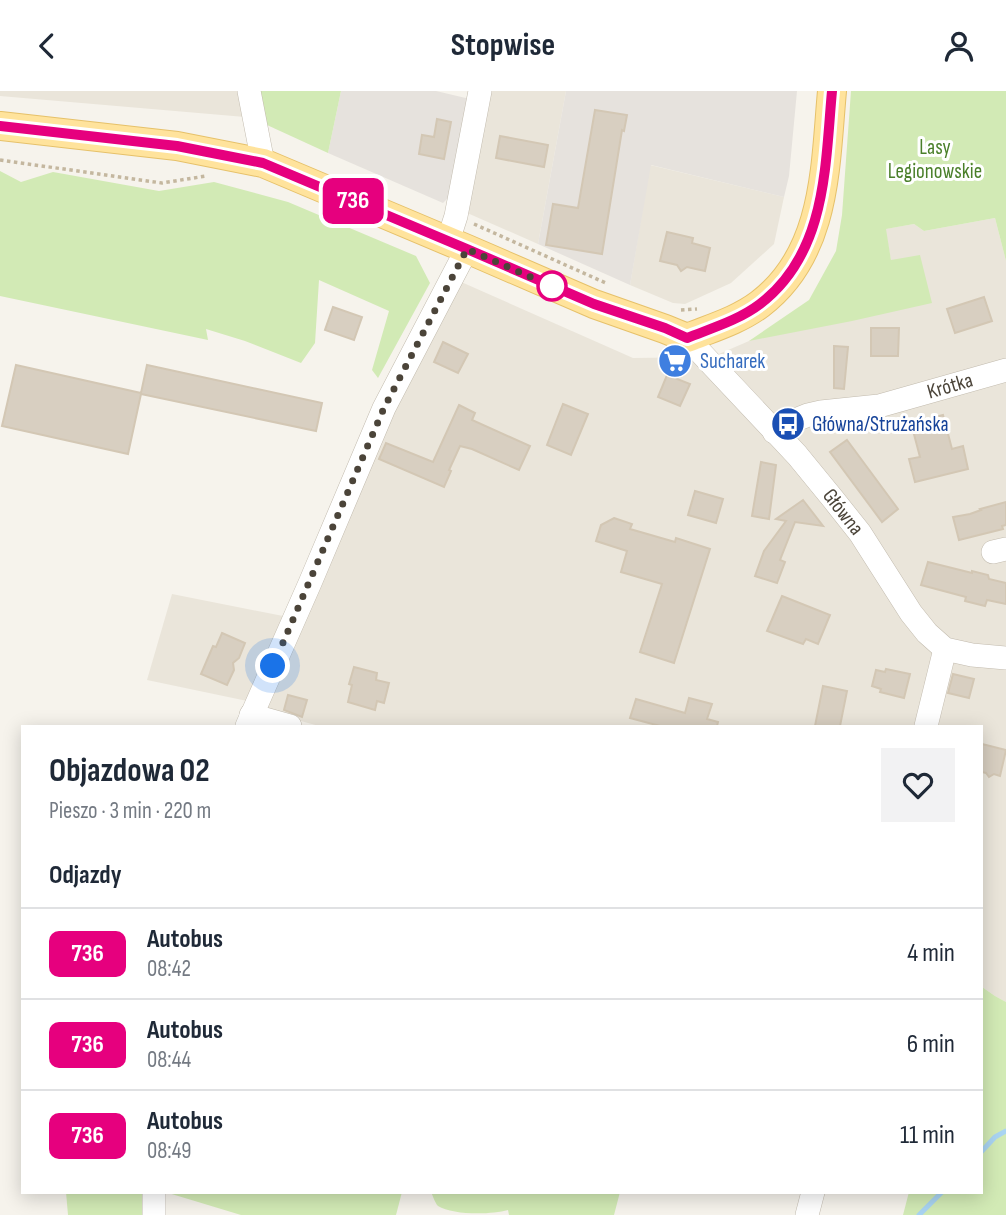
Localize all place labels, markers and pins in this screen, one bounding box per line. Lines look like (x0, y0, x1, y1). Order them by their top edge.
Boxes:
unlabelled marker (537, 271, 567, 301)
supermarket icon: Sucharek (656, 342, 694, 380)
place label: Sucharek (700, 349, 765, 374)
bus stop icon: Główna/Strużańska (769, 405, 807, 443)
place label: Główna/Strużańska (812, 412, 949, 437)

